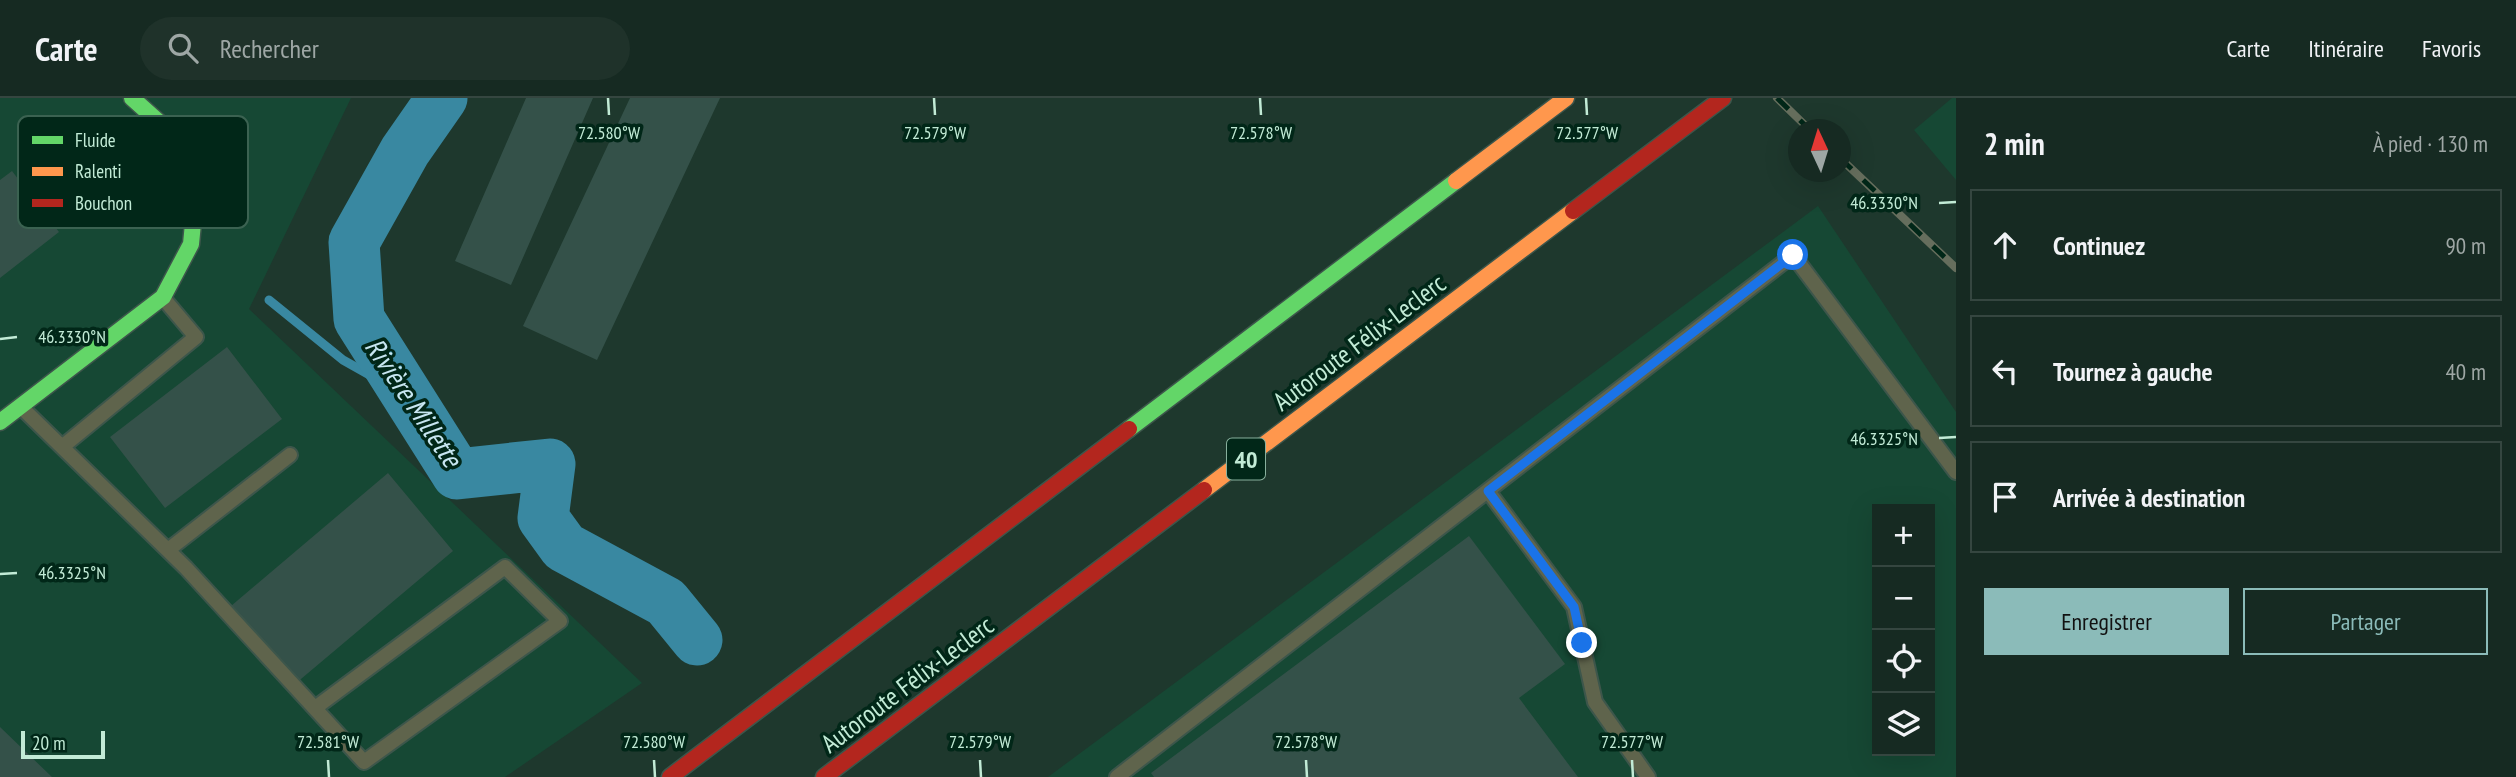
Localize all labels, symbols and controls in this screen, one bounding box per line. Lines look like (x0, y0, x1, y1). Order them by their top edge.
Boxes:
search box (140, 17, 630, 80)
text: Carte (35, 27, 98, 70)
icon: search (164, 29, 202, 67)
text: Rechercher (220, 32, 319, 65)
text: Carte (2226, 33, 2270, 64)
text: Itinéraire (2308, 33, 2384, 64)
text: Favoris (2422, 33, 2481, 64)
legend (18, 116, 248, 228)
north arrow (1788, 119, 1851, 182)
text: 72.580°W (578, 121, 640, 144)
text: 72.579°W (904, 121, 966, 144)
text: 72.578°W (1230, 121, 1292, 144)
text: 72.577°W (1556, 121, 1618, 144)
text: 2 min (1984, 124, 2045, 163)
text: Fluide (75, 128, 116, 152)
text: À pied · 130 m (2373, 129, 2488, 158)
text: Ralenti (75, 159, 122, 183)
text: Bouchon (75, 191, 132, 215)
text: 46.3330°N (1850, 191, 1918, 214)
icon: ahead (1986, 226, 2024, 264)
text: Continuez (2053, 229, 2145, 262)
text: 90 m (2445, 231, 2486, 260)
route start (1777, 239, 1808, 270)
street label: Autoroute Félix-Leclerc (1266, 266, 1452, 418)
text: 46.3330°N (38, 325, 106, 348)
water label: Rivière Millette (357, 330, 472, 476)
icon: left (1986, 352, 2024, 390)
text: Tournez à gauche (2053, 355, 2213, 388)
text: 40 m (2445, 357, 2486, 386)
text: 46.3325°N (1850, 427, 1918, 450)
road number: 40 (1227, 438, 1265, 480)
icon: arrive (1986, 478, 2024, 516)
text: Arrivée à destination (2053, 481, 2245, 514)
map controls (1872, 504, 1935, 756)
button: + (1872, 504, 1935, 567)
text: 46.3325°N (38, 561, 106, 584)
button: − (1872, 567, 1935, 630)
button: Enregistrer (1984, 588, 2229, 655)
button: Partager (2243, 588, 2488, 655)
street label: Autoroute Félix-Leclerc (814, 608, 1000, 760)
route end (1566, 627, 1597, 658)
button: locate (1872, 630, 1935, 693)
button: layers (1872, 693, 1935, 756)
scale bar (21, 728, 105, 760)
text: 72.581°W (297, 730, 359, 753)
text: 72.580°W (623, 730, 685, 753)
text: 72.579°W (949, 730, 1011, 753)
text: 72.578°W (1275, 730, 1337, 753)
text: 72.577°W (1601, 730, 1663, 753)
text: 20 m (32, 731, 66, 755)

